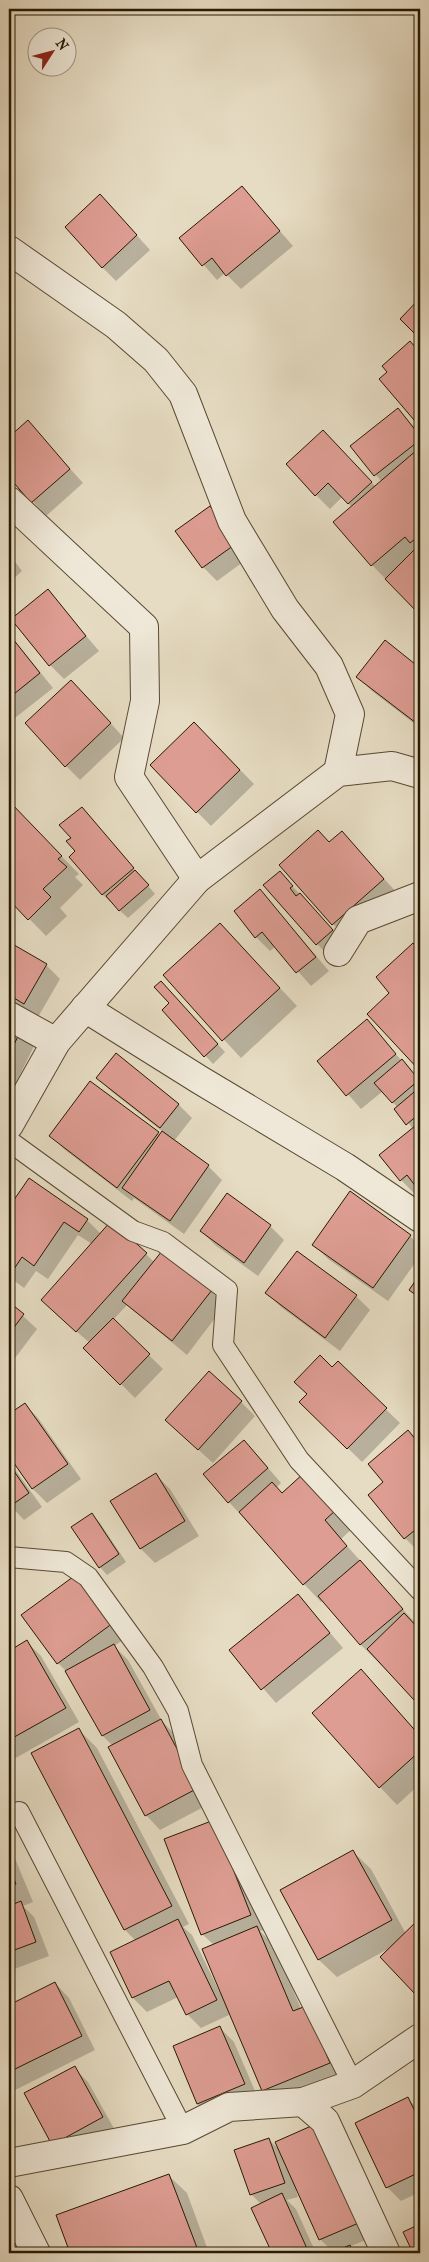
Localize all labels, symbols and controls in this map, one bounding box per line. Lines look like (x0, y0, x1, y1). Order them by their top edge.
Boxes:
north arrow (28, 28, 78, 78)
text: N (52, 35, 72, 54)

